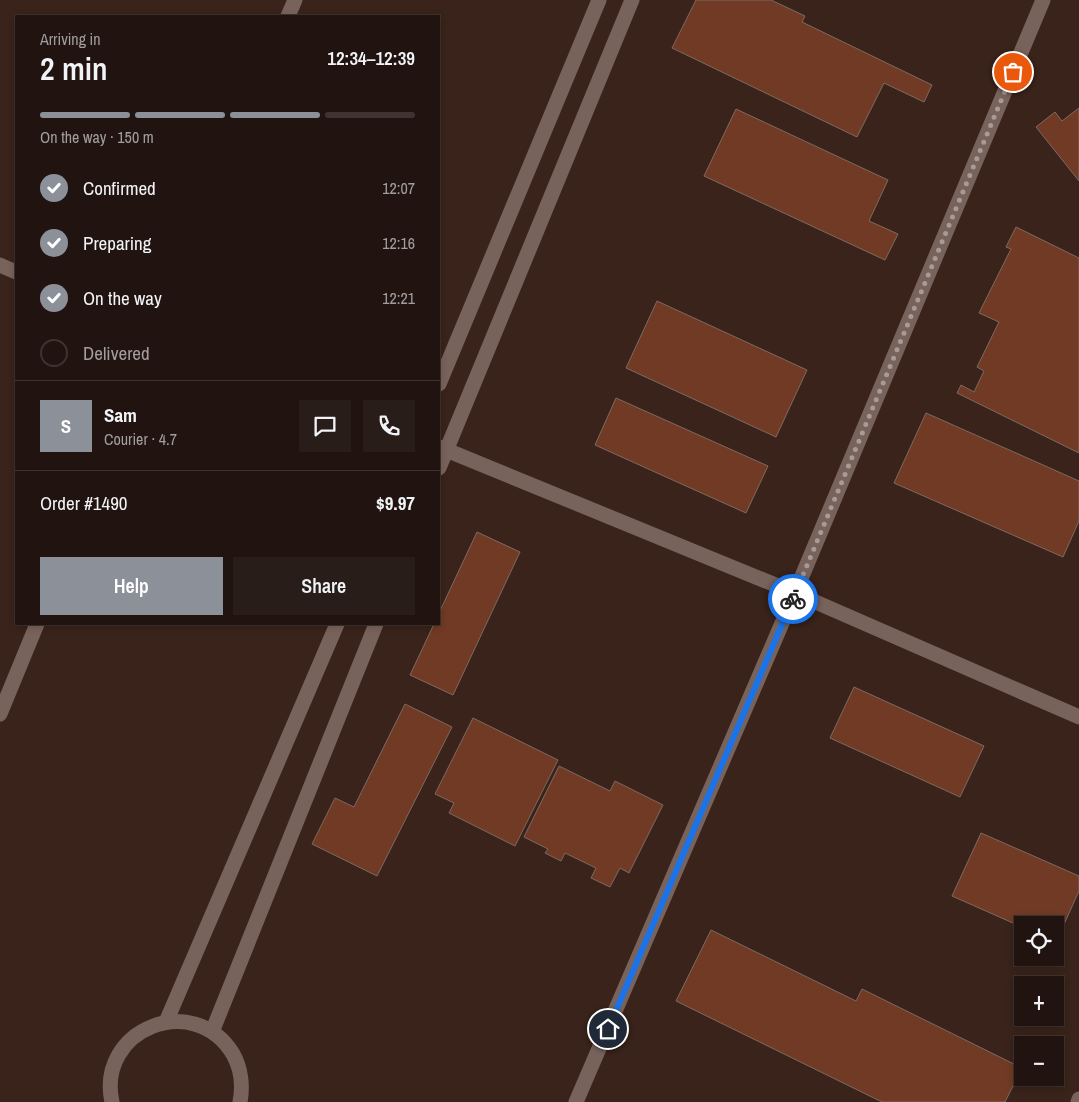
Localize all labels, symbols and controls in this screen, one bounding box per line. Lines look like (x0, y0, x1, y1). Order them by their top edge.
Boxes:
text: Arriving in (40, 28, 101, 50)
text: 12:34–12:39 (327, 45, 415, 71)
text: 2 min (40, 47, 108, 90)
pin (992, 51, 1034, 93)
icon: bag (999, 58, 1027, 86)
text: On the way · 150 m (40, 126, 154, 148)
icon: check (40, 174, 68, 202)
text: Confirmed (83, 175, 156, 201)
text: 12:07 (382, 177, 415, 199)
icon: check (40, 229, 68, 257)
text: Preparing (83, 230, 151, 256)
text: 12:16 (382, 232, 415, 254)
icon: check (40, 284, 68, 312)
text: On the way (83, 285, 162, 311)
text: 12:21 (382, 287, 415, 309)
text: Delivered (83, 340, 150, 366)
button: chat (299, 400, 351, 452)
button: phone (363, 400, 415, 452)
text: Sam (104, 402, 137, 428)
text: S (61, 413, 71, 439)
text: Courier · 4.7 (104, 428, 177, 450)
text: Order #1490 (40, 490, 127, 516)
text: $9.97 (376, 490, 415, 516)
button: Help (40, 557, 223, 615)
button: Share (233, 557, 415, 615)
courier (768, 574, 818, 624)
icon: bike (779, 585, 807, 613)
map controls (1014, 916, 1064, 1086)
button: locate (1014, 916, 1064, 966)
button: + (1014, 976, 1064, 1026)
pin (587, 1008, 629, 1050)
icon: home (594, 1015, 622, 1043)
button: − (1014, 1036, 1064, 1086)

